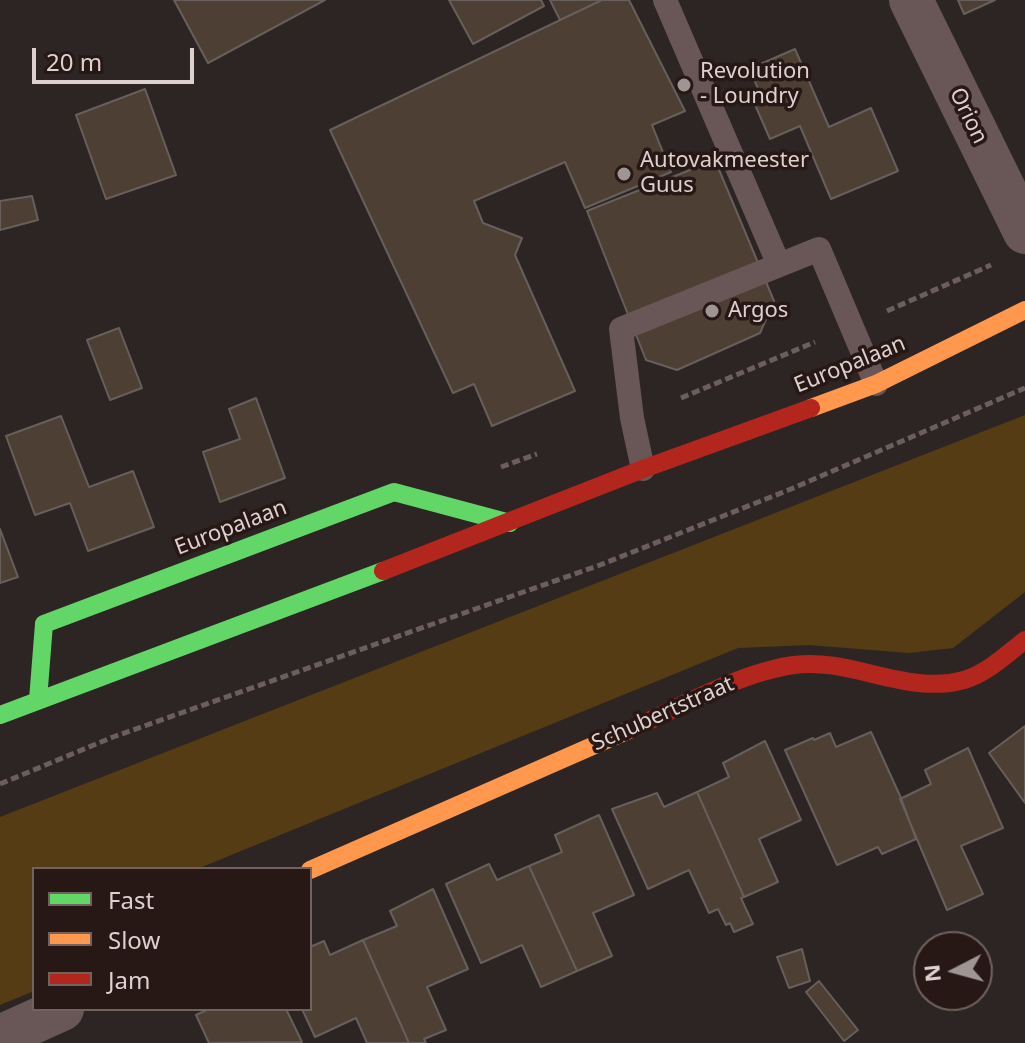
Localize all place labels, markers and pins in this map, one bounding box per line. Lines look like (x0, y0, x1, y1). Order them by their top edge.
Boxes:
place label: Revolution - Loundry (700, 59, 810, 110)
marker: Revolution - Loundry (675, 76, 693, 94)
place label: Autovakmeester Guus (640, 148, 809, 200)
marker: Autovakmeester Guus (615, 165, 633, 183)
place label: Argos (728, 298, 788, 324)
marker: Argos (703, 302, 721, 320)

